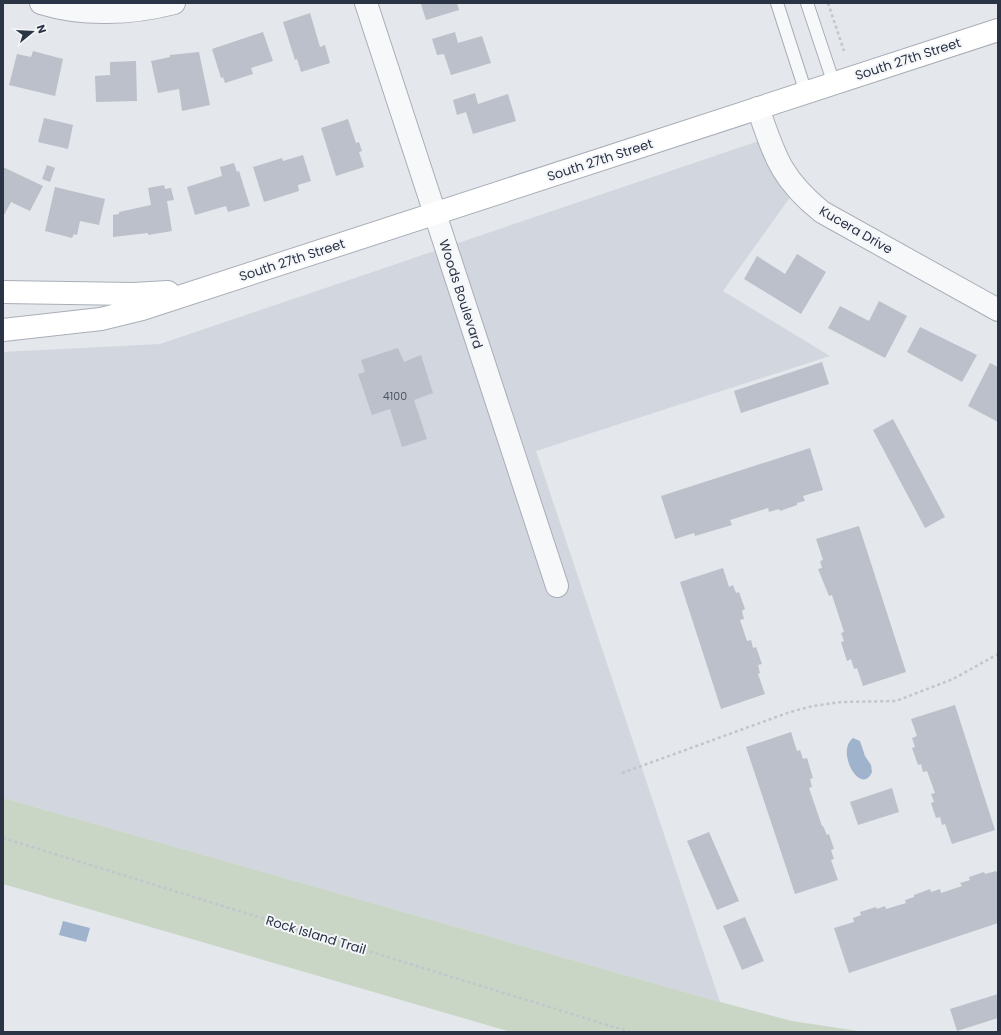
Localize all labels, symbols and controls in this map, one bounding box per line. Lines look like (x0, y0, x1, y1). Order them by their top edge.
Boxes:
north arrow (12, 12, 52, 52)
text: N (33, 22, 50, 35)
street label: South 27th Street (853, 33, 963, 85)
street label: South 27th Street (545, 134, 655, 186)
street label: Kucera Drive (816, 201, 896, 259)
street label: South 27th Street (237, 234, 347, 286)
street label: Woods Boulevard (434, 237, 488, 351)
house number: 4100 (383, 388, 407, 404)
street label: Rock Island Trail (264, 911, 368, 959)

